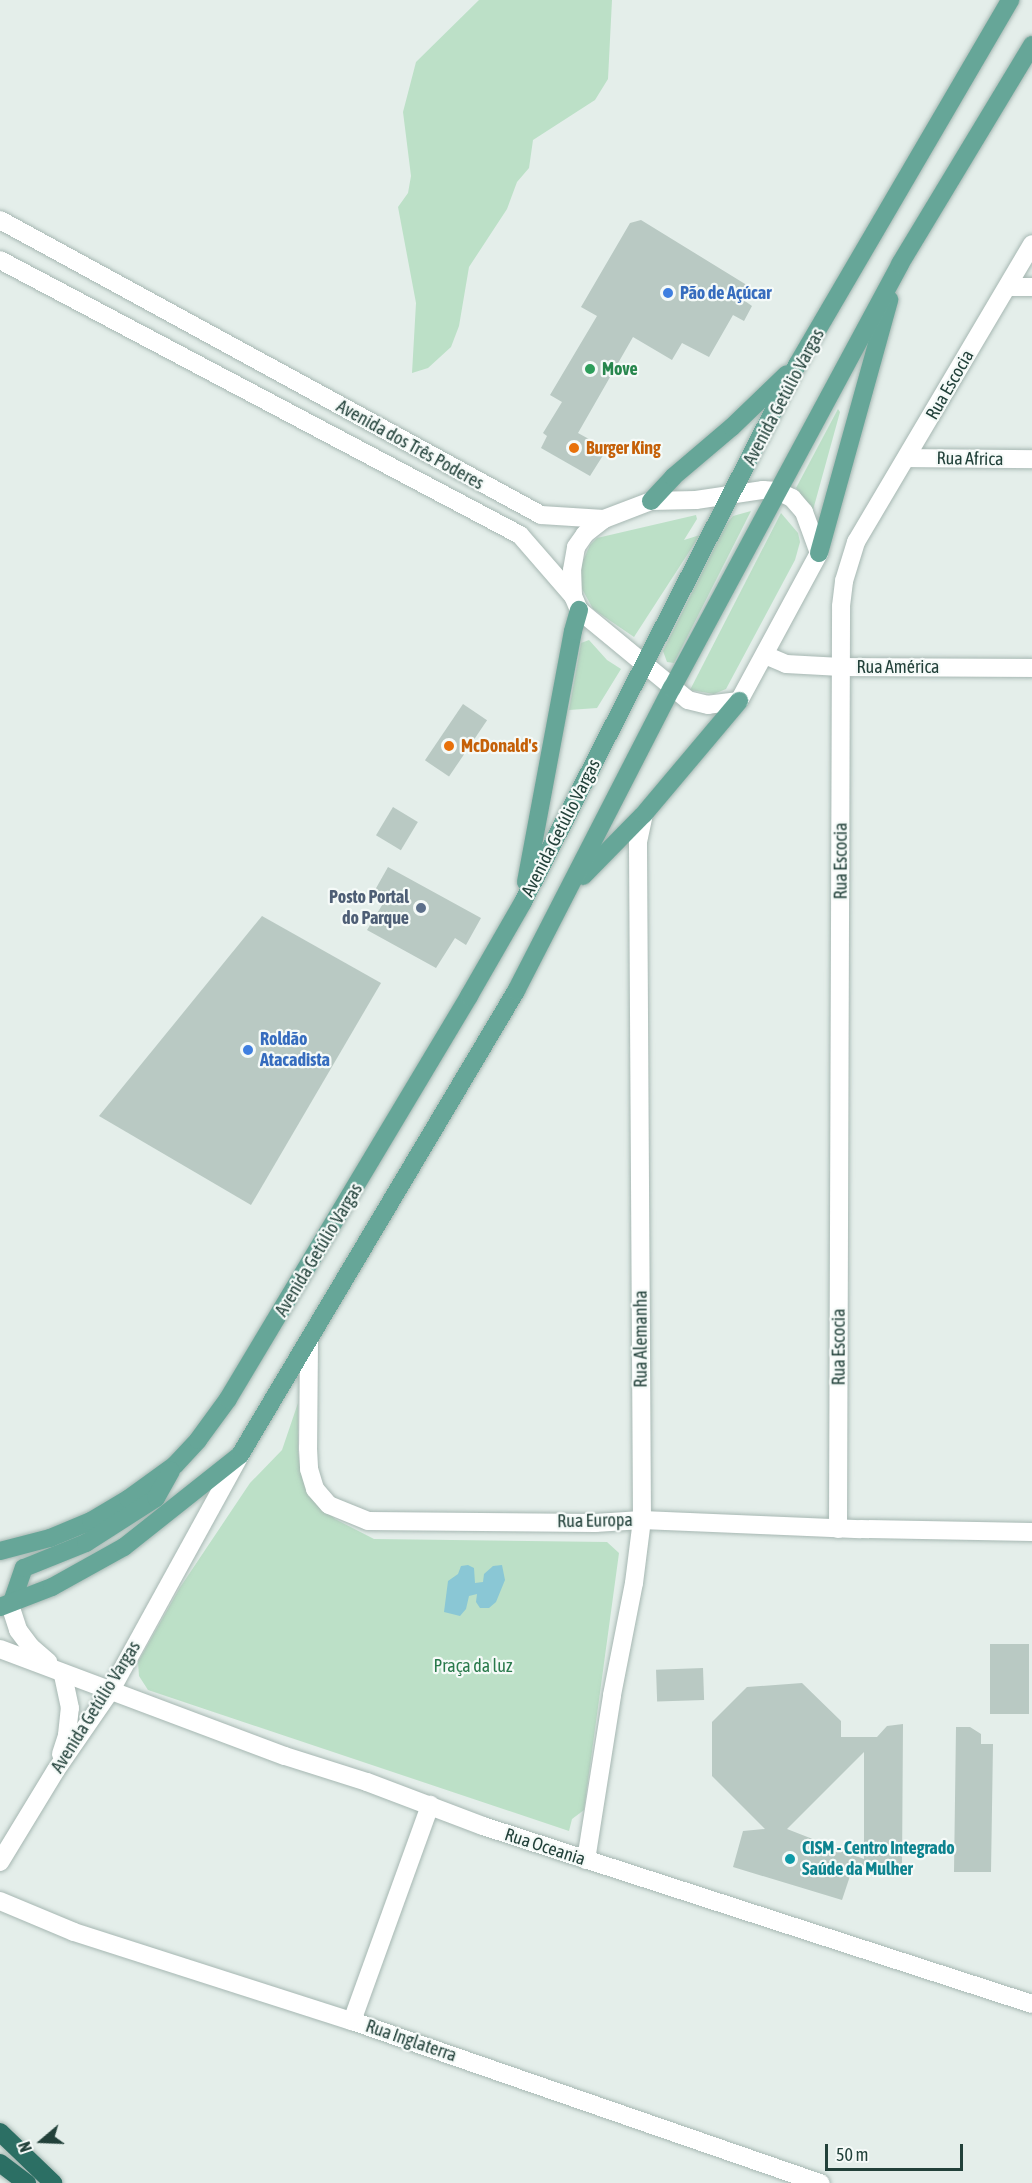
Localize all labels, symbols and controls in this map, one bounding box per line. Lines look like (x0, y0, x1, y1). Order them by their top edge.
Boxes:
place label: Pão de Açúcar (680, 282, 771, 304)
marker: Pão de Açúcar (661, 286, 675, 300)
street label: Avenida Getúlio Vargas (739, 325, 829, 469)
street label: Rua Escocia (921, 346, 979, 424)
place label: Move (602, 358, 638, 380)
marker: Move (583, 362, 597, 376)
street label: Avenida dos Três Poderes (333, 396, 487, 494)
place label: Burger King (586, 437, 661, 459)
marker: Burger King (567, 441, 581, 455)
street label: Rua Africa (936, 448, 1004, 470)
street label: Rua América (857, 656, 939, 678)
place label: McDonald's (461, 735, 538, 757)
marker: McDonald's (442, 739, 456, 753)
street label: Avenida Getúlio Vargas (517, 756, 605, 900)
street label: Rua Escocia (830, 823, 852, 899)
place label: Posto Portal do Parque (329, 887, 409, 930)
marker: Posto Portal do Parque (414, 901, 428, 915)
place label: Roldão Atacadista (260, 1029, 330, 1072)
marker: Roldão Atacadista (241, 1043, 255, 1057)
street label: Avenida Getúlio Vargas (271, 1180, 367, 1320)
street label: Rua Alemanha (630, 1290, 652, 1388)
street label: Rua Escocia (828, 1309, 850, 1385)
street label: Rua Europa (557, 1510, 633, 1532)
street label: Avenida Getúlio Vargas (47, 1637, 145, 1777)
park label: Praça da luz (434, 1655, 512, 1677)
street label: Rua Oceania (502, 1824, 588, 1870)
place label: CISM - Centro Integrado Saúde da Mulher (802, 1838, 955, 1880)
marker: CISM - Centro Integrado Saúde da Mulher (783, 1852, 797, 1866)
street label: Rua Inglaterra (363, 2015, 459, 2067)
north arrow (12, 2111, 72, 2171)
scale bar (828, 2132, 966, 2170)
text: N (15, 2139, 35, 2154)
text: 50 m (836, 2144, 868, 2165)

